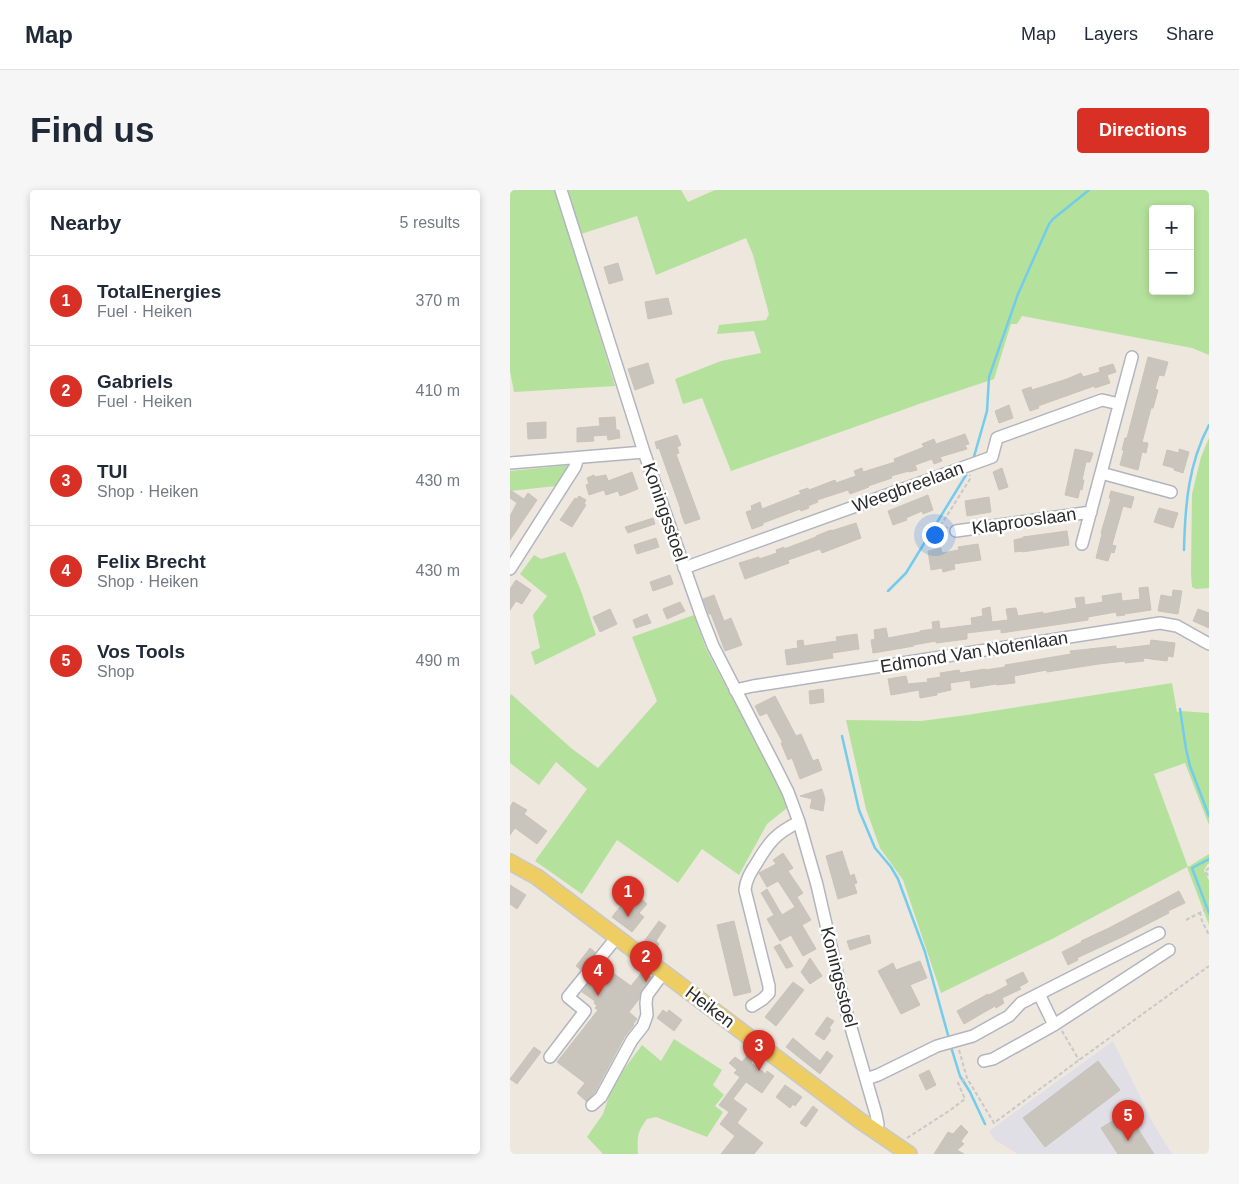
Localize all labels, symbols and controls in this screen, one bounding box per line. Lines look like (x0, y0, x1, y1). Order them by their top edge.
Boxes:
text: Map (25, 21, 73, 48)
text: Map (1021, 24, 1056, 44)
text: Layers (1084, 24, 1138, 44)
text: Share (1166, 24, 1214, 44)
button: Directions (1077, 108, 1209, 153)
text: Find us (30, 110, 154, 149)
map controls (1149, 205, 1194, 295)
button: + (1149, 205, 1194, 250)
text: Nearby (50, 211, 121, 234)
text: 5 results (400, 214, 460, 231)
button: − (1149, 250, 1194, 295)
text: TotalEnergies (97, 281, 221, 302)
text: 1 (62, 292, 70, 309)
text: 370 m (416, 292, 460, 309)
text: Fuel · Heiken (97, 303, 192, 320)
text: Gabriels (97, 371, 173, 392)
text: 2 (62, 382, 70, 399)
text: 410 m (416, 382, 460, 399)
text: Fuel · Heiken (97, 393, 192, 410)
street label: Weegbreelaan (850, 458, 966, 516)
street label: Koningsstoel (639, 460, 691, 564)
text: TUI (97, 461, 128, 482)
text: 3 (62, 472, 70, 489)
text: 430 m (416, 472, 460, 489)
text: Shop · Heiken (97, 483, 198, 500)
street label: Klaprooslaan (971, 504, 1077, 538)
your location (922, 522, 948, 548)
text: Felix Brecht (97, 551, 206, 572)
text: 4 (62, 562, 70, 579)
text: 430 m (416, 562, 460, 579)
text: Shop · Heiken (97, 573, 198, 590)
street label: Edmond Van Notenlaan (879, 627, 1069, 677)
text: Vos Tools (97, 641, 185, 662)
text: 5 (62, 652, 70, 669)
text: 490 m (416, 652, 460, 669)
text: Shop (97, 663, 134, 680)
pin: 1 (612, 876, 644, 917)
street label: Koningsstoel (817, 925, 861, 1029)
pin: 2 (630, 941, 662, 982)
pin: 4 (582, 955, 614, 996)
street label: Heiken (682, 982, 738, 1032)
pin: 3 (743, 1030, 775, 1071)
pin: 5 (1112, 1100, 1144, 1141)

